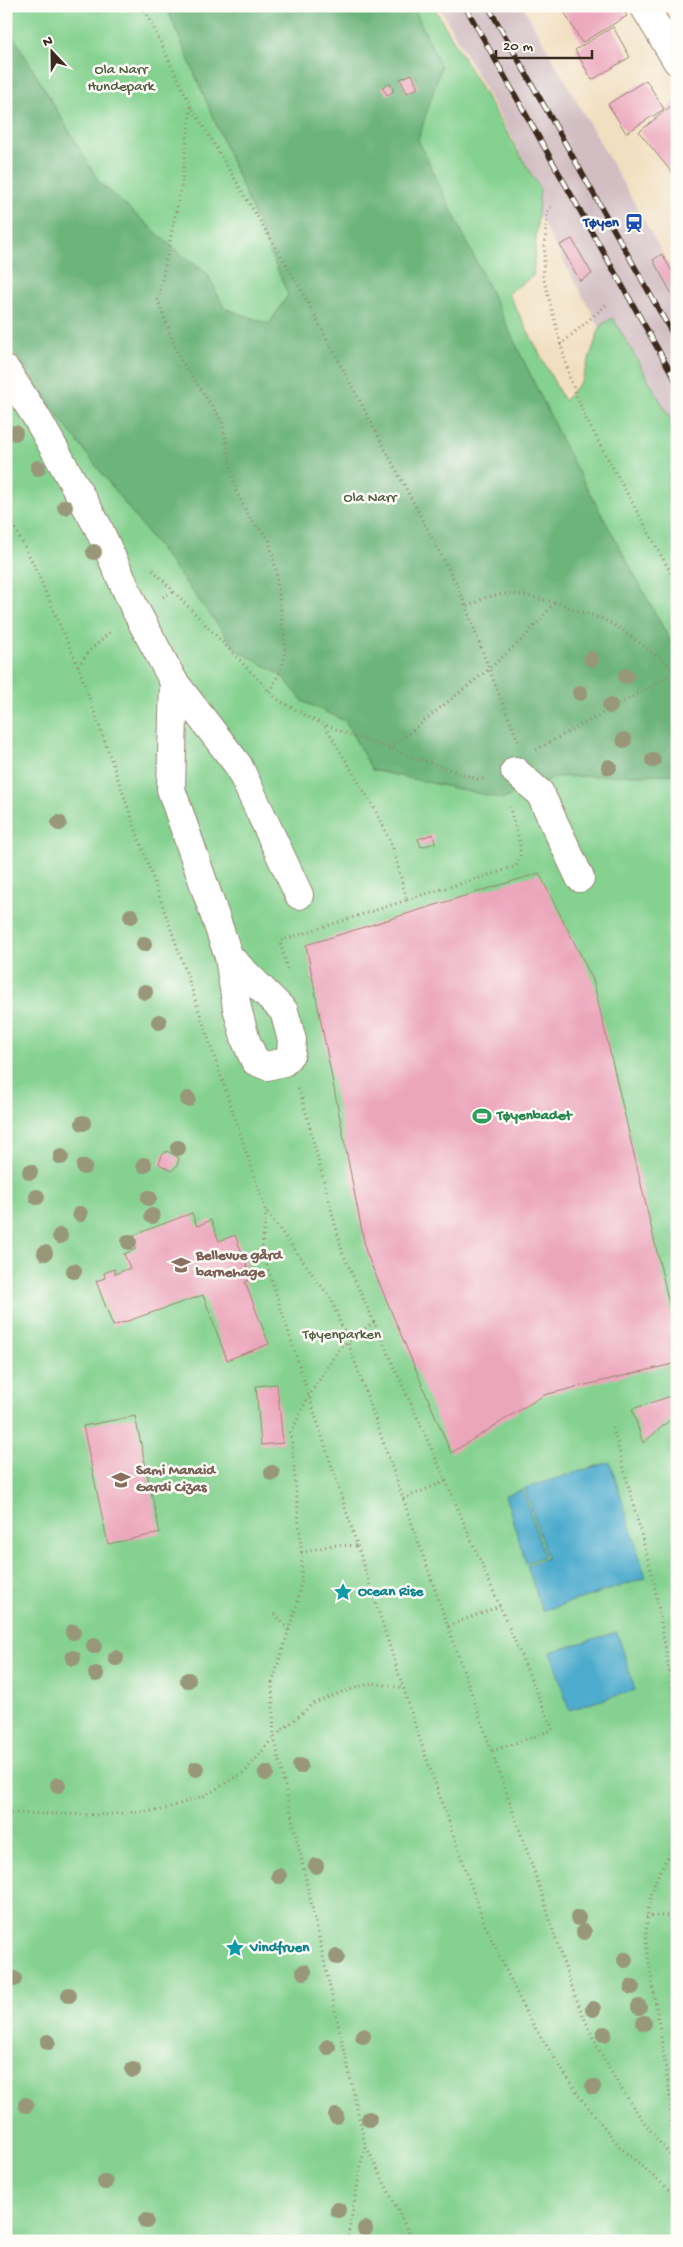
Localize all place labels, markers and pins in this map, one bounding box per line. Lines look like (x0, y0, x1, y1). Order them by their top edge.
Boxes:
station icon: Tøyen (623, 212, 645, 234)
place label: Tøyen (582, 214, 620, 232)
sports icon: Tøyenbadet (471, 1105, 493, 1127)
place label: Tøyenbadet (496, 1107, 574, 1125)
place label: Bellevue gård barnehage (195, 1247, 284, 1282)
school or university icon: Bellevue gård barnehage (170, 1254, 192, 1276)
place label: Sami Manaid Gardi Cizas (136, 1462, 217, 1497)
school or university icon: Sami Manaid Gardi Cizas (110, 1469, 132, 1491)
place icon: Ocean Rise (332, 1581, 354, 1603)
place label: Ocean Rise (358, 1583, 425, 1601)
place icon: Vindfruen (224, 1937, 246, 1959)
place label: Vindfruen (249, 1939, 310, 1957)

